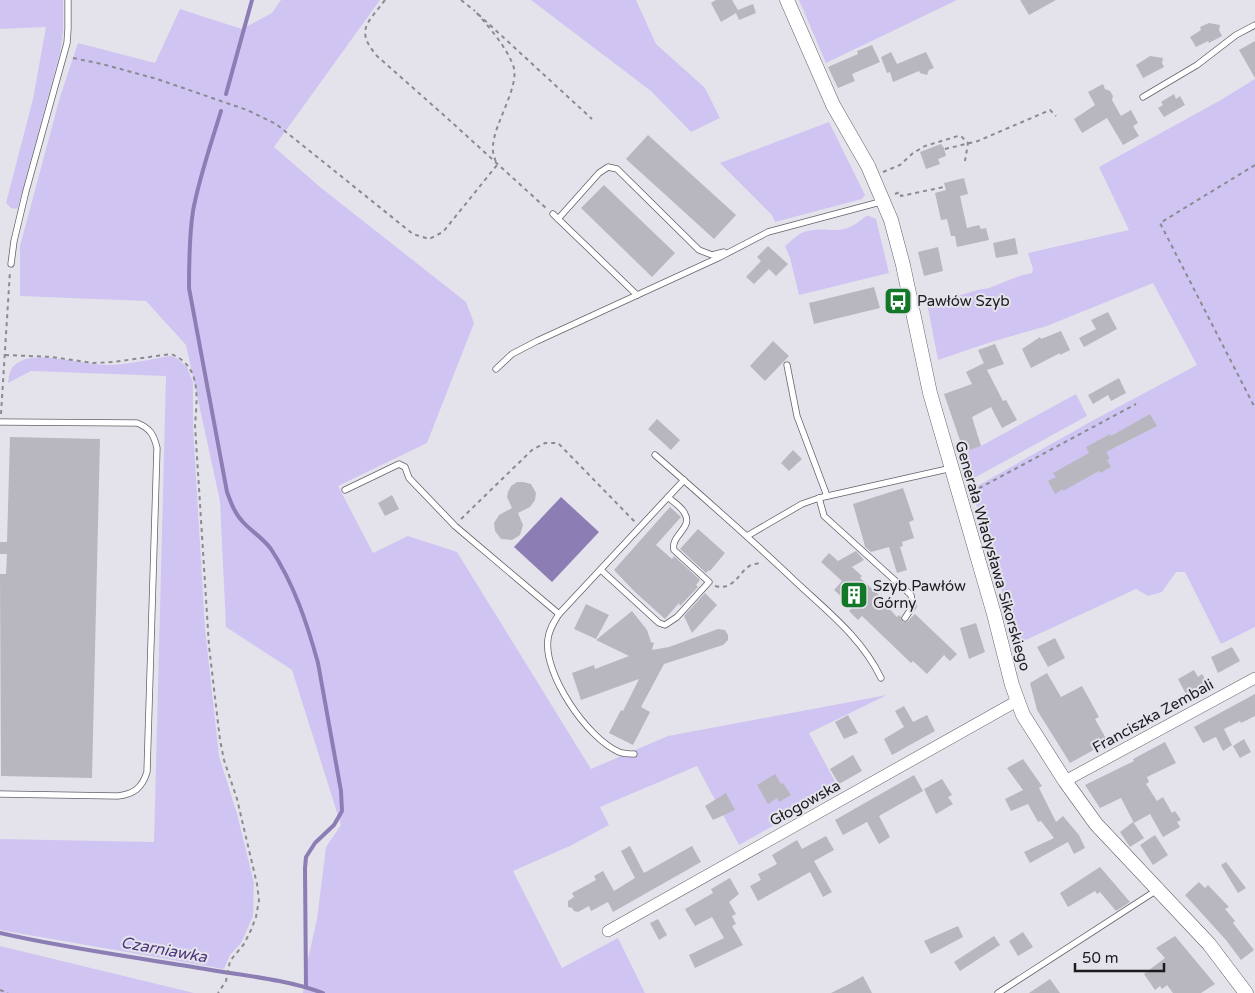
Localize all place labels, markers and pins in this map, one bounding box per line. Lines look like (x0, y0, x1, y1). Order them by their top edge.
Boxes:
bus stop icon: Pawłów Szyb (883, 286, 913, 316)
place label: Pawłów Szyb (917, 292, 1010, 310)
place label: Szyb Pawłów Górny (873, 577, 966, 612)
building icon: Szyb Pawłów Górny (839, 580, 869, 610)

